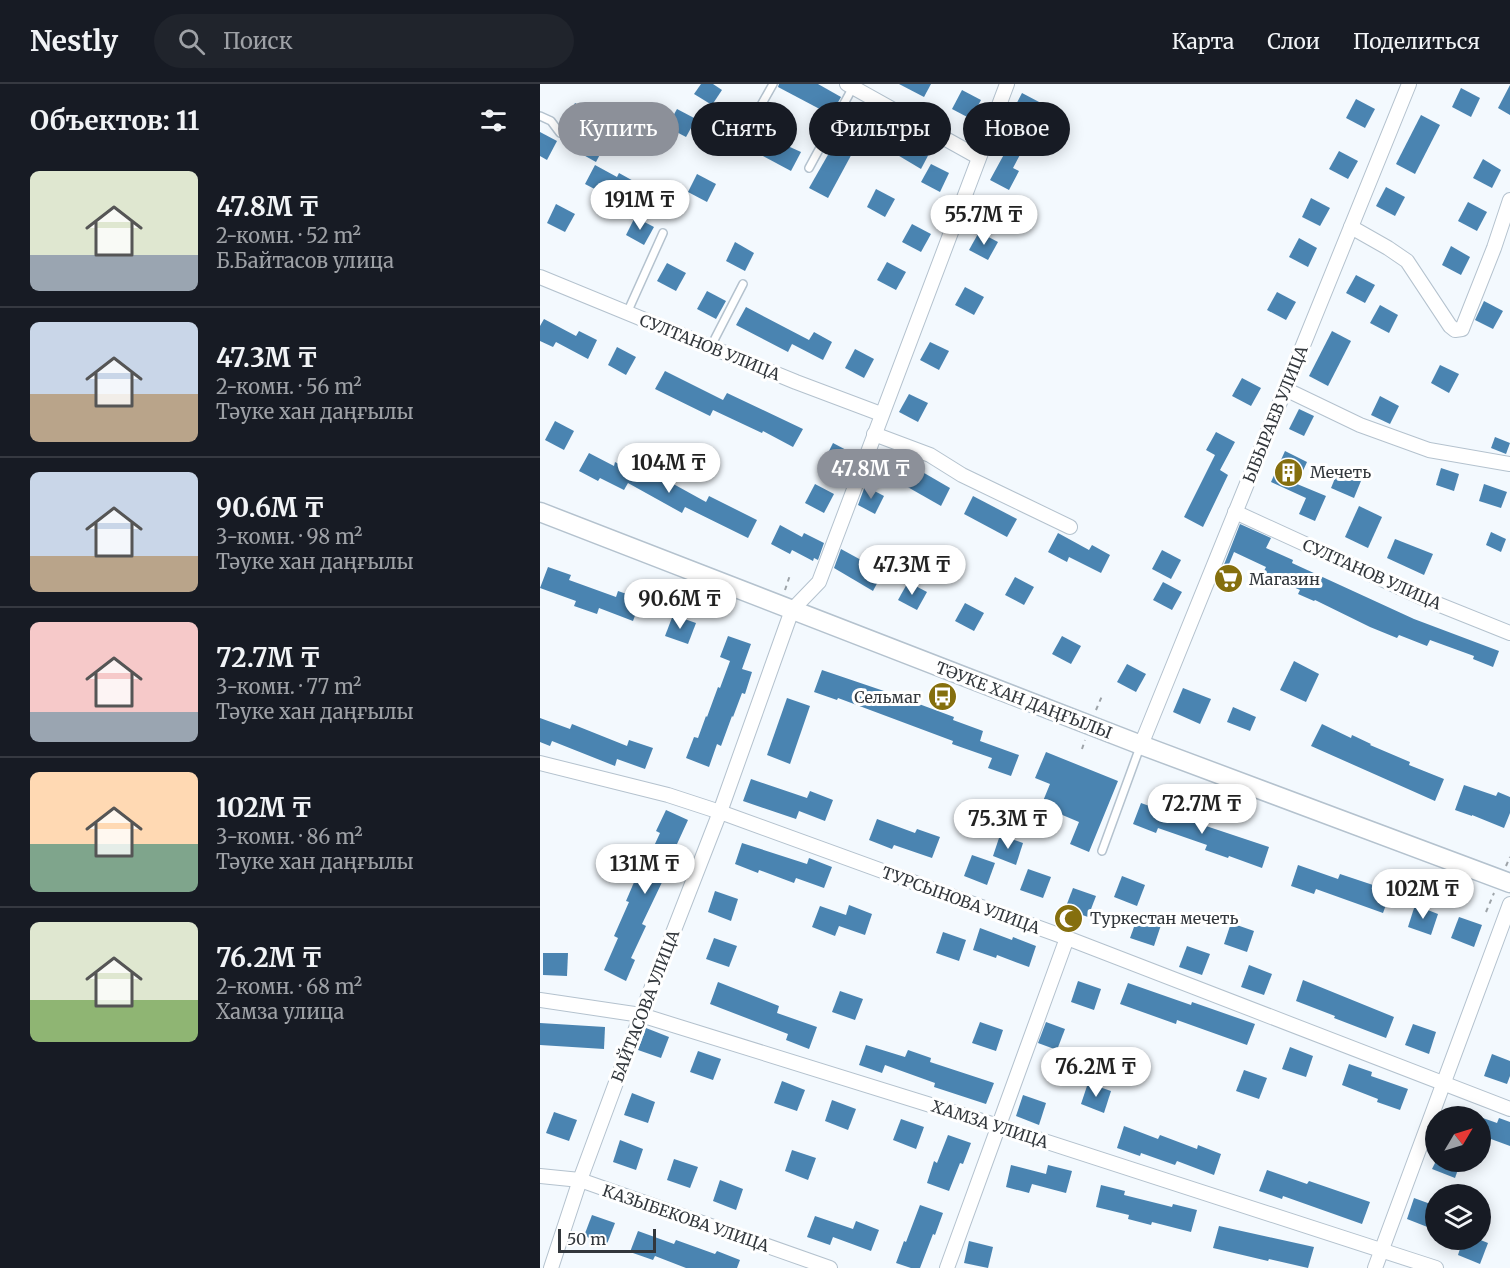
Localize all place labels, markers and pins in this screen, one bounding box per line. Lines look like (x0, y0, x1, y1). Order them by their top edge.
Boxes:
pin: 191M ₸ (591, 180, 689, 231)
pin: 55.7M ₸ (929, 195, 1039, 246)
pin: 104M ₸ (620, 443, 718, 494)
pin: 47.8M ₸ (816, 449, 926, 500)
building icon: Мечеть (1273, 456, 1305, 488)
place label: Мечеть (1310, 462, 1371, 482)
pin: 47.3M ₸ (857, 545, 967, 596)
supermarket icon: Магазин (1212, 563, 1244, 595)
place label: Магазин (1249, 569, 1320, 589)
pin: 90.6M ₸ (625, 579, 735, 630)
bus stop icon: Сельмаг (926, 681, 958, 713)
place label: Сельмаг (854, 687, 921, 707)
pin: 72.7M ₸ (1147, 784, 1257, 835)
pin: 75.3M ₸ (953, 799, 1063, 850)
pin: 131M ₸ (596, 844, 694, 895)
pin: 102M ₸ (1374, 869, 1472, 920)
mosque icon: Туркестан мечеть (1053, 902, 1085, 934)
place label: Туркестан мечеть (1090, 908, 1238, 928)
pin: 76.2M ₸ (1041, 1047, 1151, 1098)

